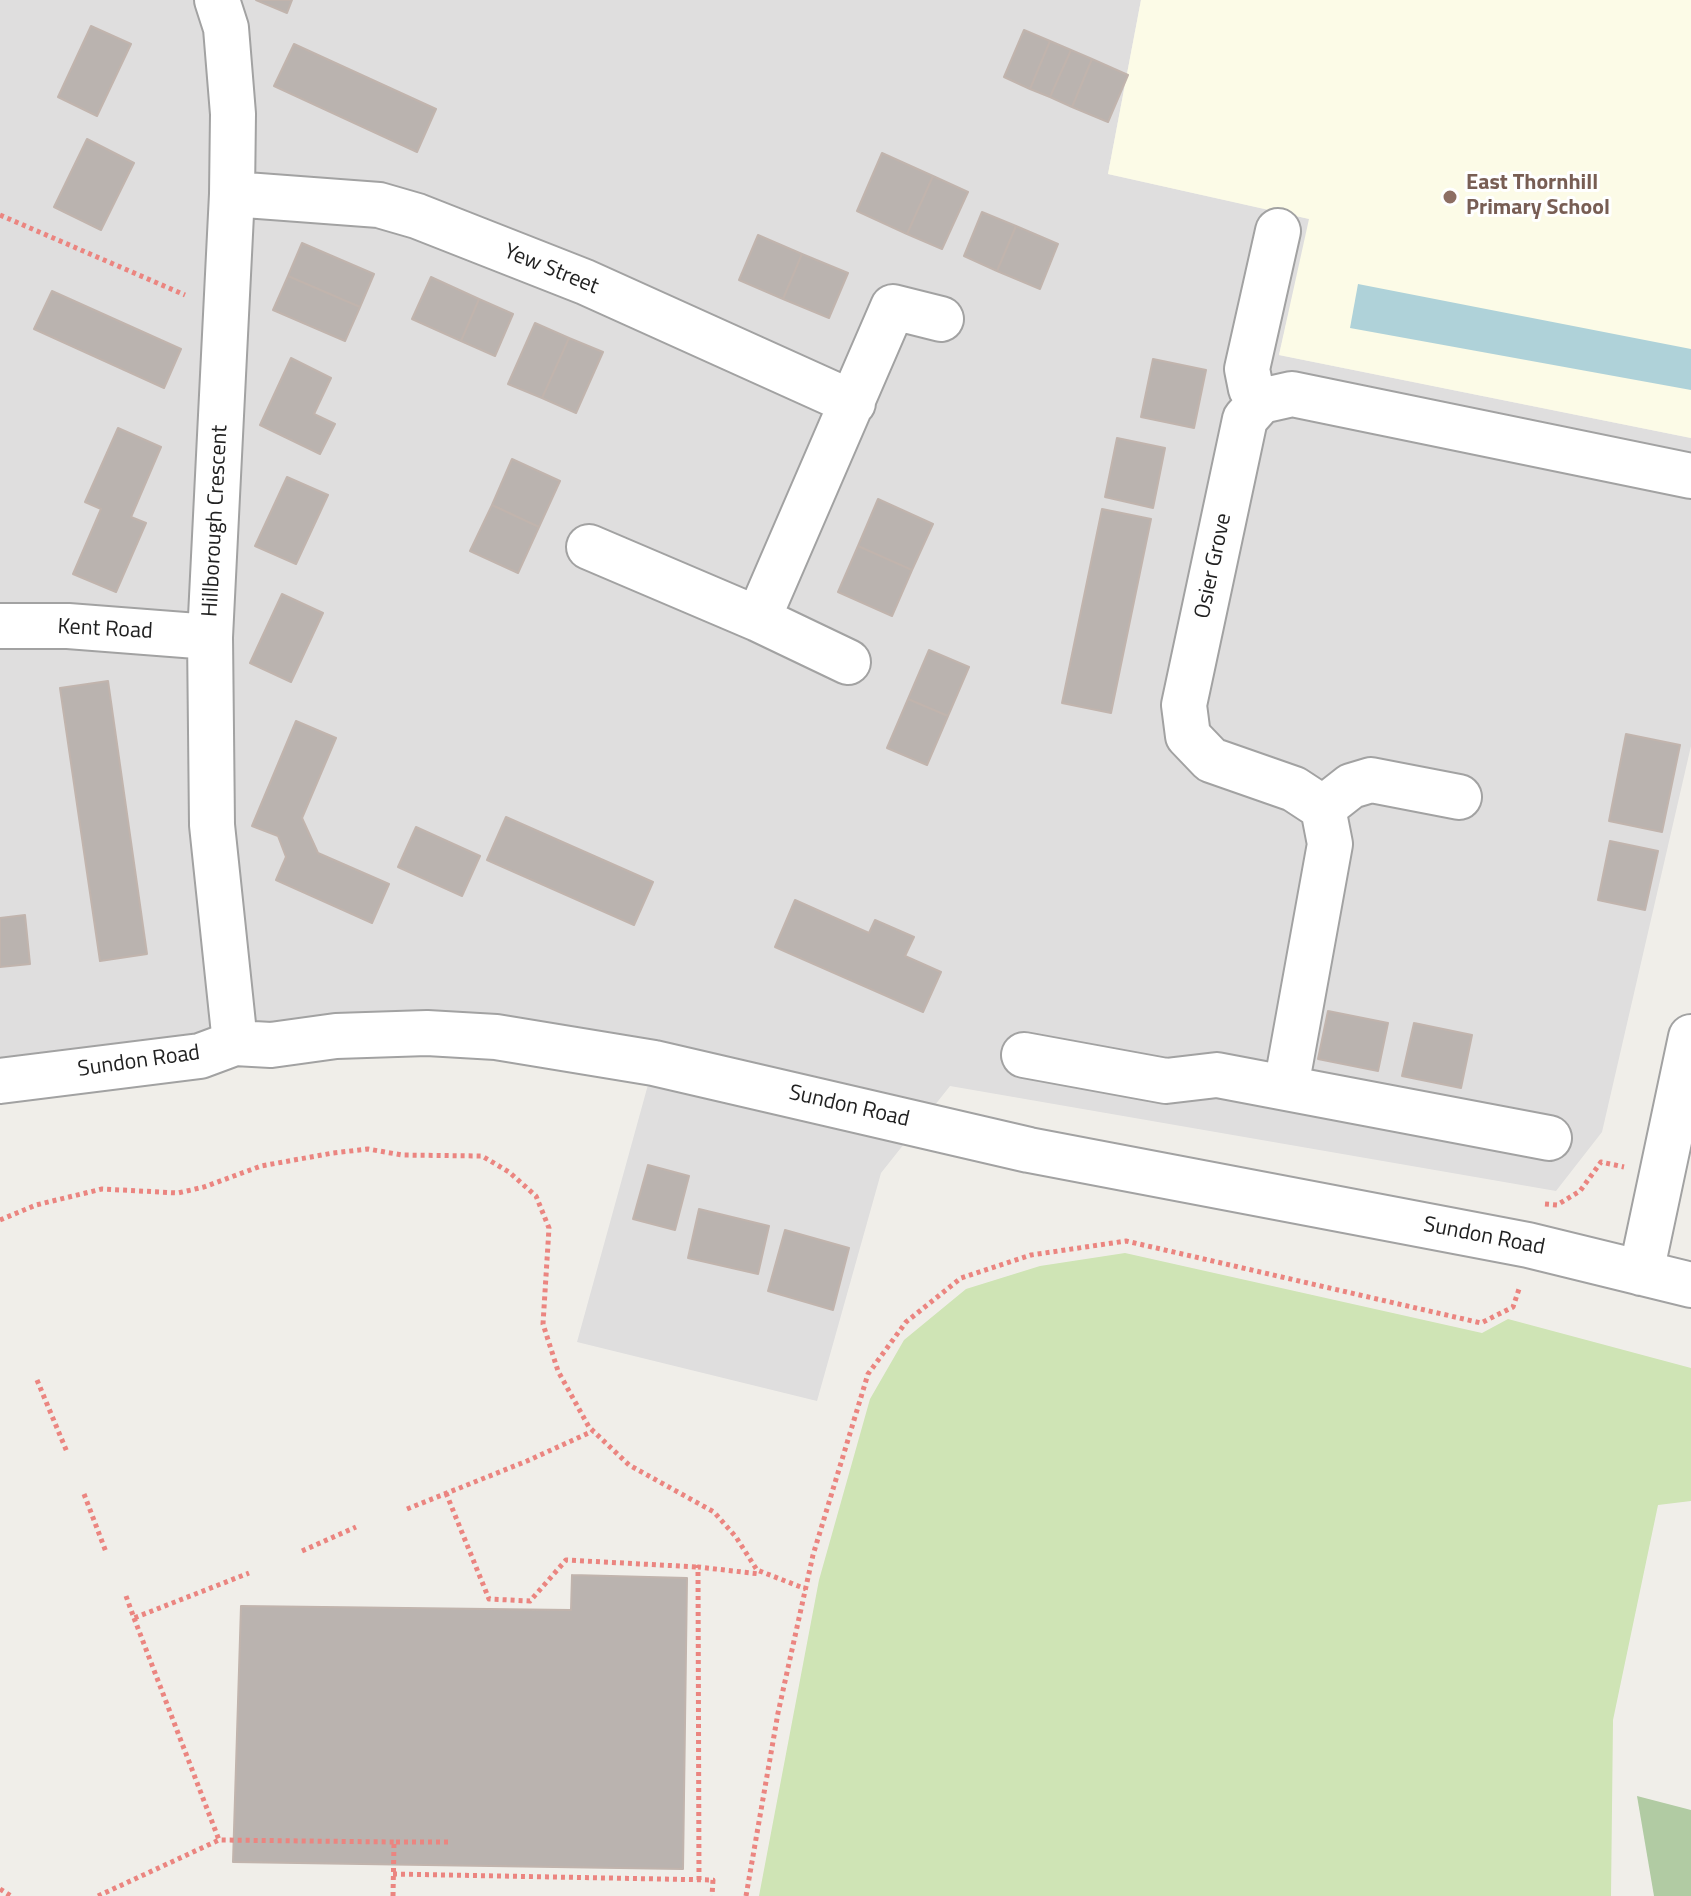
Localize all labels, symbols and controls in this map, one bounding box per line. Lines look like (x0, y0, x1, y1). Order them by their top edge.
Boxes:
place label: East Thornhill Primary School (1466, 171, 1610, 222)
marker: East Thornhill Primary School (1441, 188, 1459, 206)
street label: Yew Street (500, 239, 602, 301)
street label: Hillborough Crescent (198, 424, 234, 618)
street label: Osier Grove (1190, 511, 1238, 621)
street label: Kent Road (57, 614, 153, 646)
street label: Sundon Road (76, 1040, 202, 1084)
street label: Sundon Road (786, 1080, 912, 1134)
street label: Sundon Road (1421, 1212, 1547, 1262)

